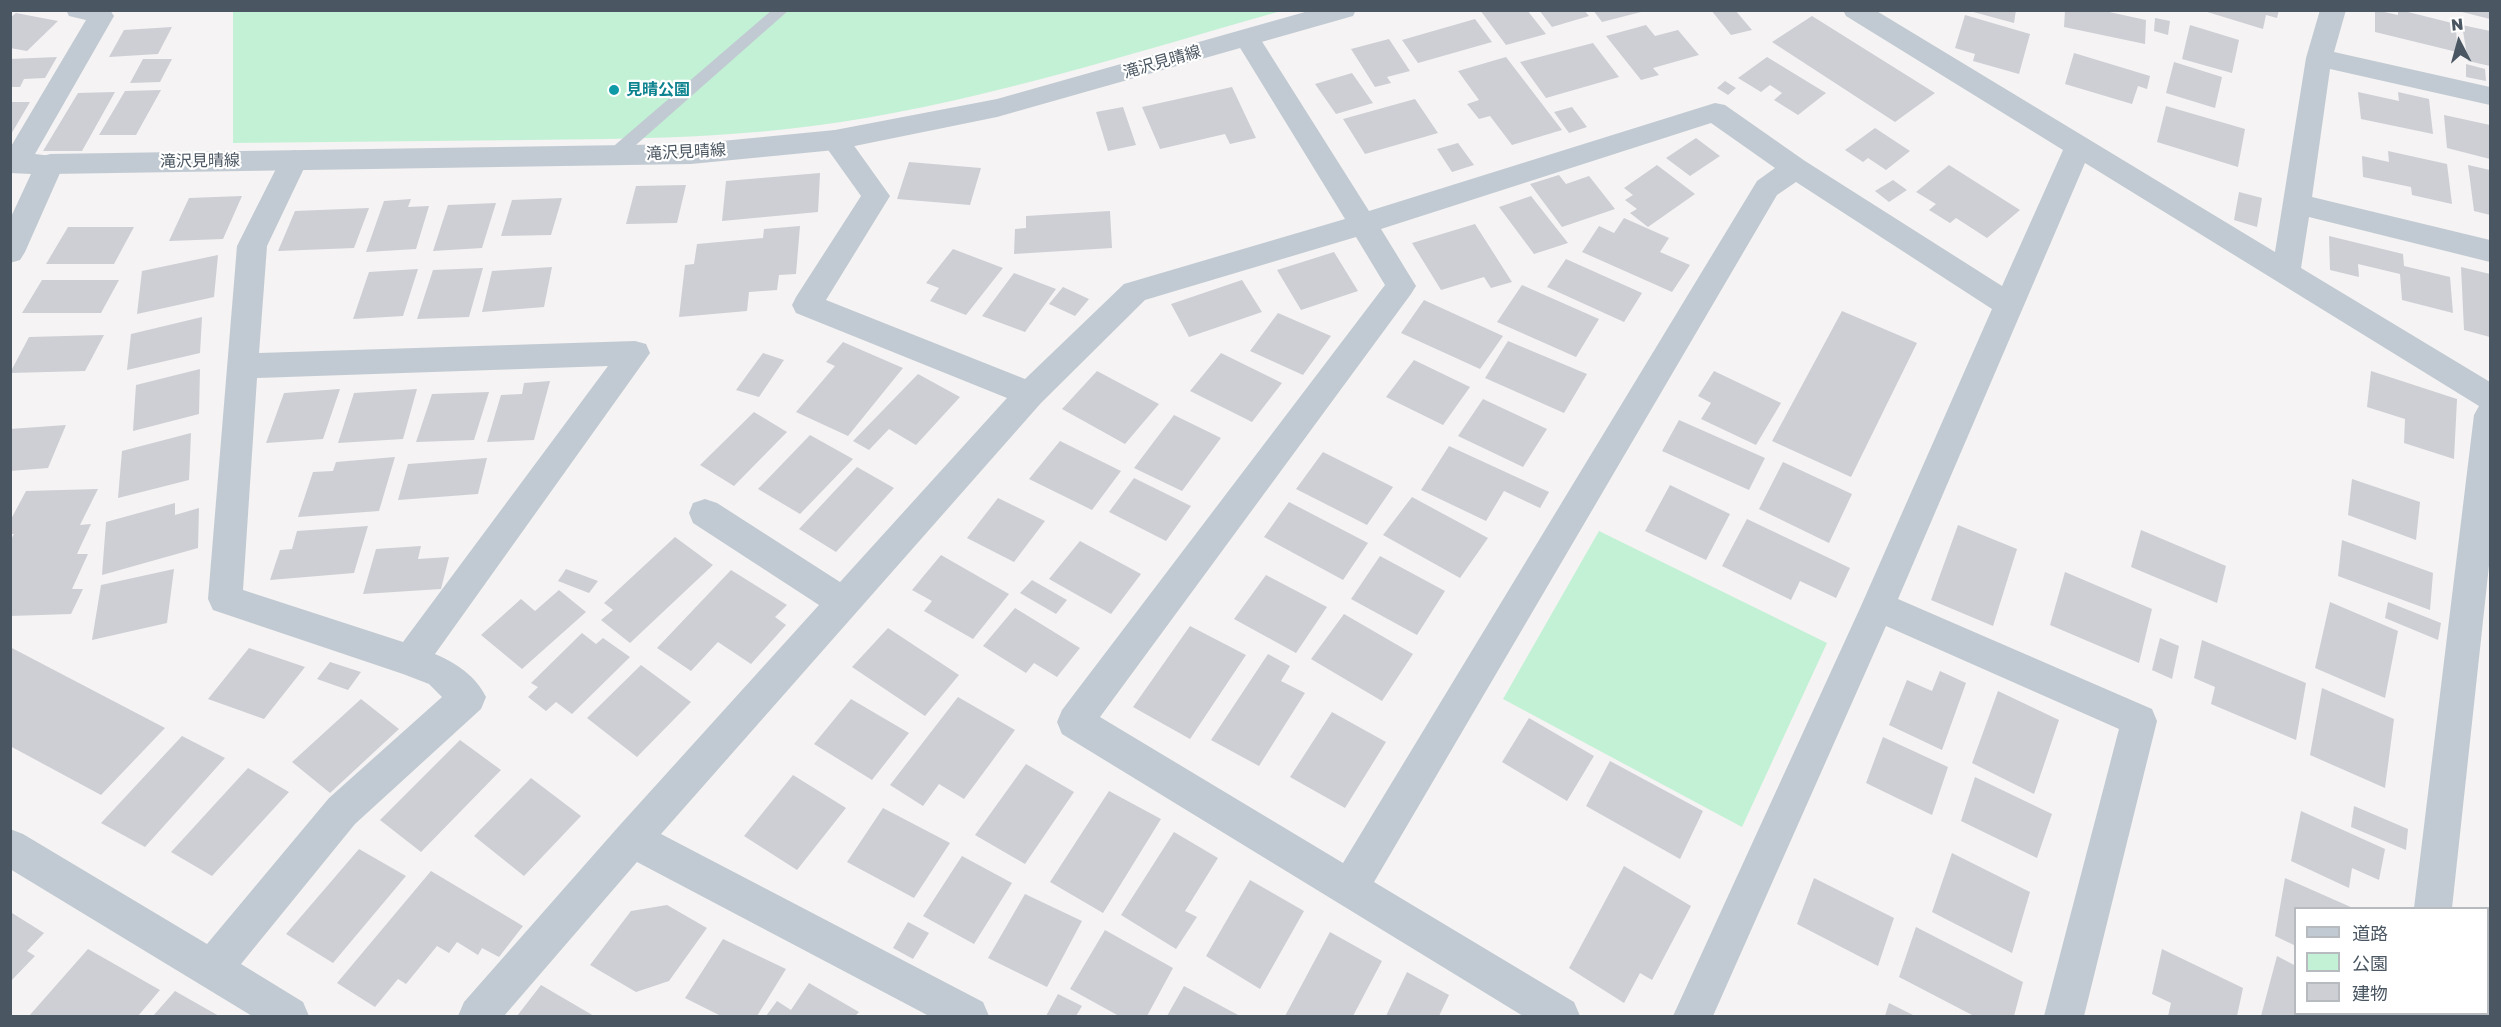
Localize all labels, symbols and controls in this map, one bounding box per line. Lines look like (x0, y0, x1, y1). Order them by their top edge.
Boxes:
north arrow (2429, 12, 2489, 72)
text: N (2450, 14, 2464, 35)
street label: 滝沢見晴線 (1121, 42, 1203, 82)
place label: 見晴公園 (626, 80, 690, 100)
marker: 見晴公園 (607, 83, 621, 97)
street label: 滝沢見晴線 (646, 140, 726, 164)
street label: 滝沢見晴線 (160, 151, 240, 171)
legend (2294, 907, 2489, 1015)
text: 道路 (2352, 922, 2388, 944)
text: 公園 (2352, 952, 2388, 974)
text: 建物 (2352, 982, 2388, 1004)

